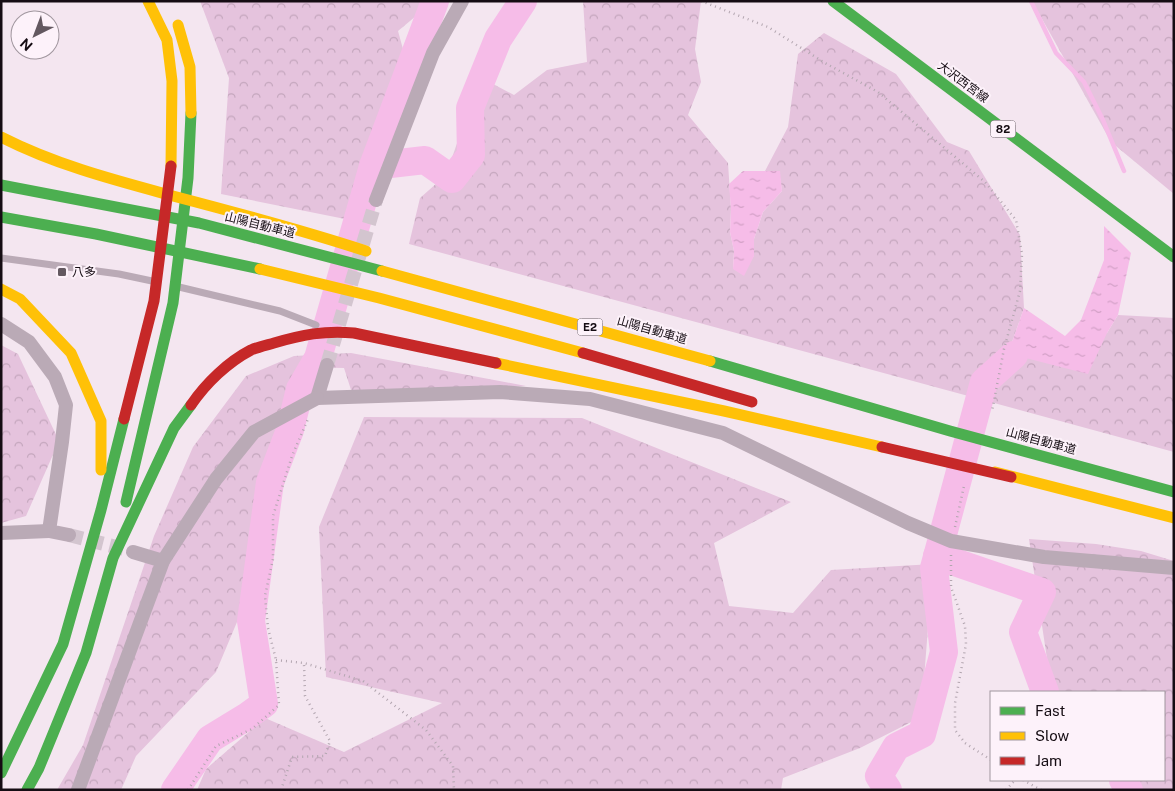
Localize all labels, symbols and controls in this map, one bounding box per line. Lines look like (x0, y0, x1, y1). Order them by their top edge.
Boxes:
north arrow (10, 10, 60, 60)
text: N (17, 35, 36, 54)
street label: 大沢西宮線 (935, 58, 991, 106)
road number: 82 (990, 120, 1016, 138)
street label: 山陽自動車道 (223, 209, 297, 241)
place label: 八多 (72, 265, 96, 279)
marker: 八多 (56, 266, 68, 278)
street label: 山陽自動車道 (615, 313, 689, 347)
road number: E2 (578, 318, 602, 336)
street label: 山陽自動車道 (1004, 425, 1078, 457)
legend (990, 691, 1165, 781)
text: Fast (1035, 702, 1065, 719)
text: Slow (1035, 727, 1070, 744)
text: Jam (1035, 752, 1062, 769)

